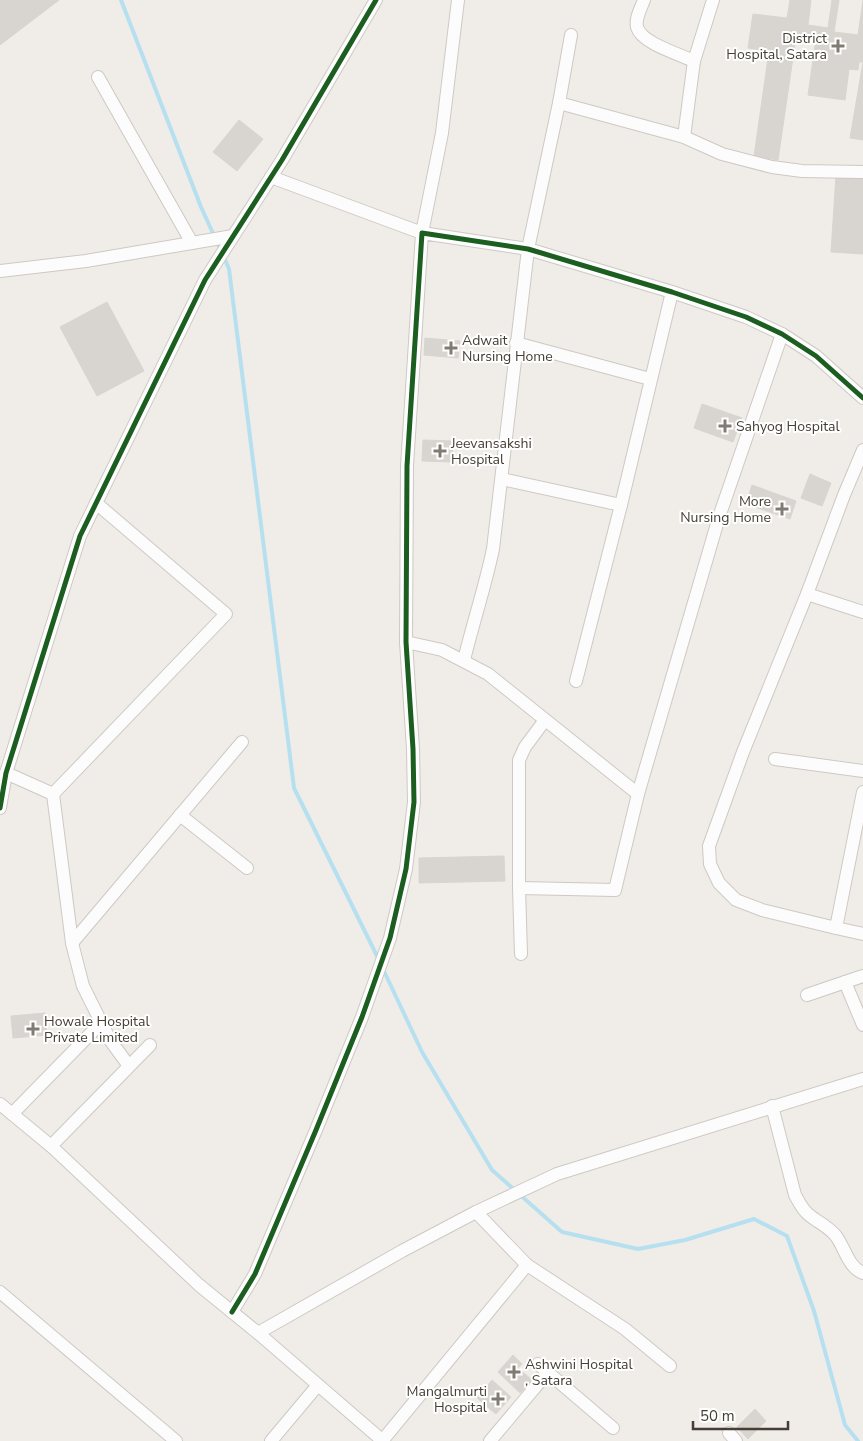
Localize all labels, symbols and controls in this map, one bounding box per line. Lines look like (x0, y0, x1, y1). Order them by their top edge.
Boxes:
place label: District Hospital, Satara (726, 29, 827, 64)
marker: District Hospital, Satara (831, 39, 845, 53)
place label: Adwait Nursing Home (462, 331, 553, 366)
marker: Adwait Nursing Home (444, 341, 458, 355)
place label: Sahyog Hospital (736, 417, 840, 436)
marker: Sahyog Hospital (718, 419, 732, 433)
place label: Jeevansakshi Hospital (450, 434, 532, 469)
marker: Jeevansakshi Hospital (433, 444, 447, 458)
place label: More Nursing Home (680, 492, 771, 527)
marker: More Nursing Home (775, 502, 789, 516)
place label: Howale Hospital Private Limited (44, 1012, 150, 1047)
marker: Howale Hospital Private Limited (26, 1022, 40, 1036)
place label: Ashwini Hospital , Satara (525, 1355, 633, 1390)
marker: Ashwini Hospital , Satara (507, 1365, 521, 1379)
place label: Mangalmurti Hospital (407, 1382, 488, 1417)
marker: Mangalmurti Hospital (491, 1392, 505, 1406)
scale bar (693, 1398, 788, 1430)
text: 50 m (700, 1406, 735, 1426)

